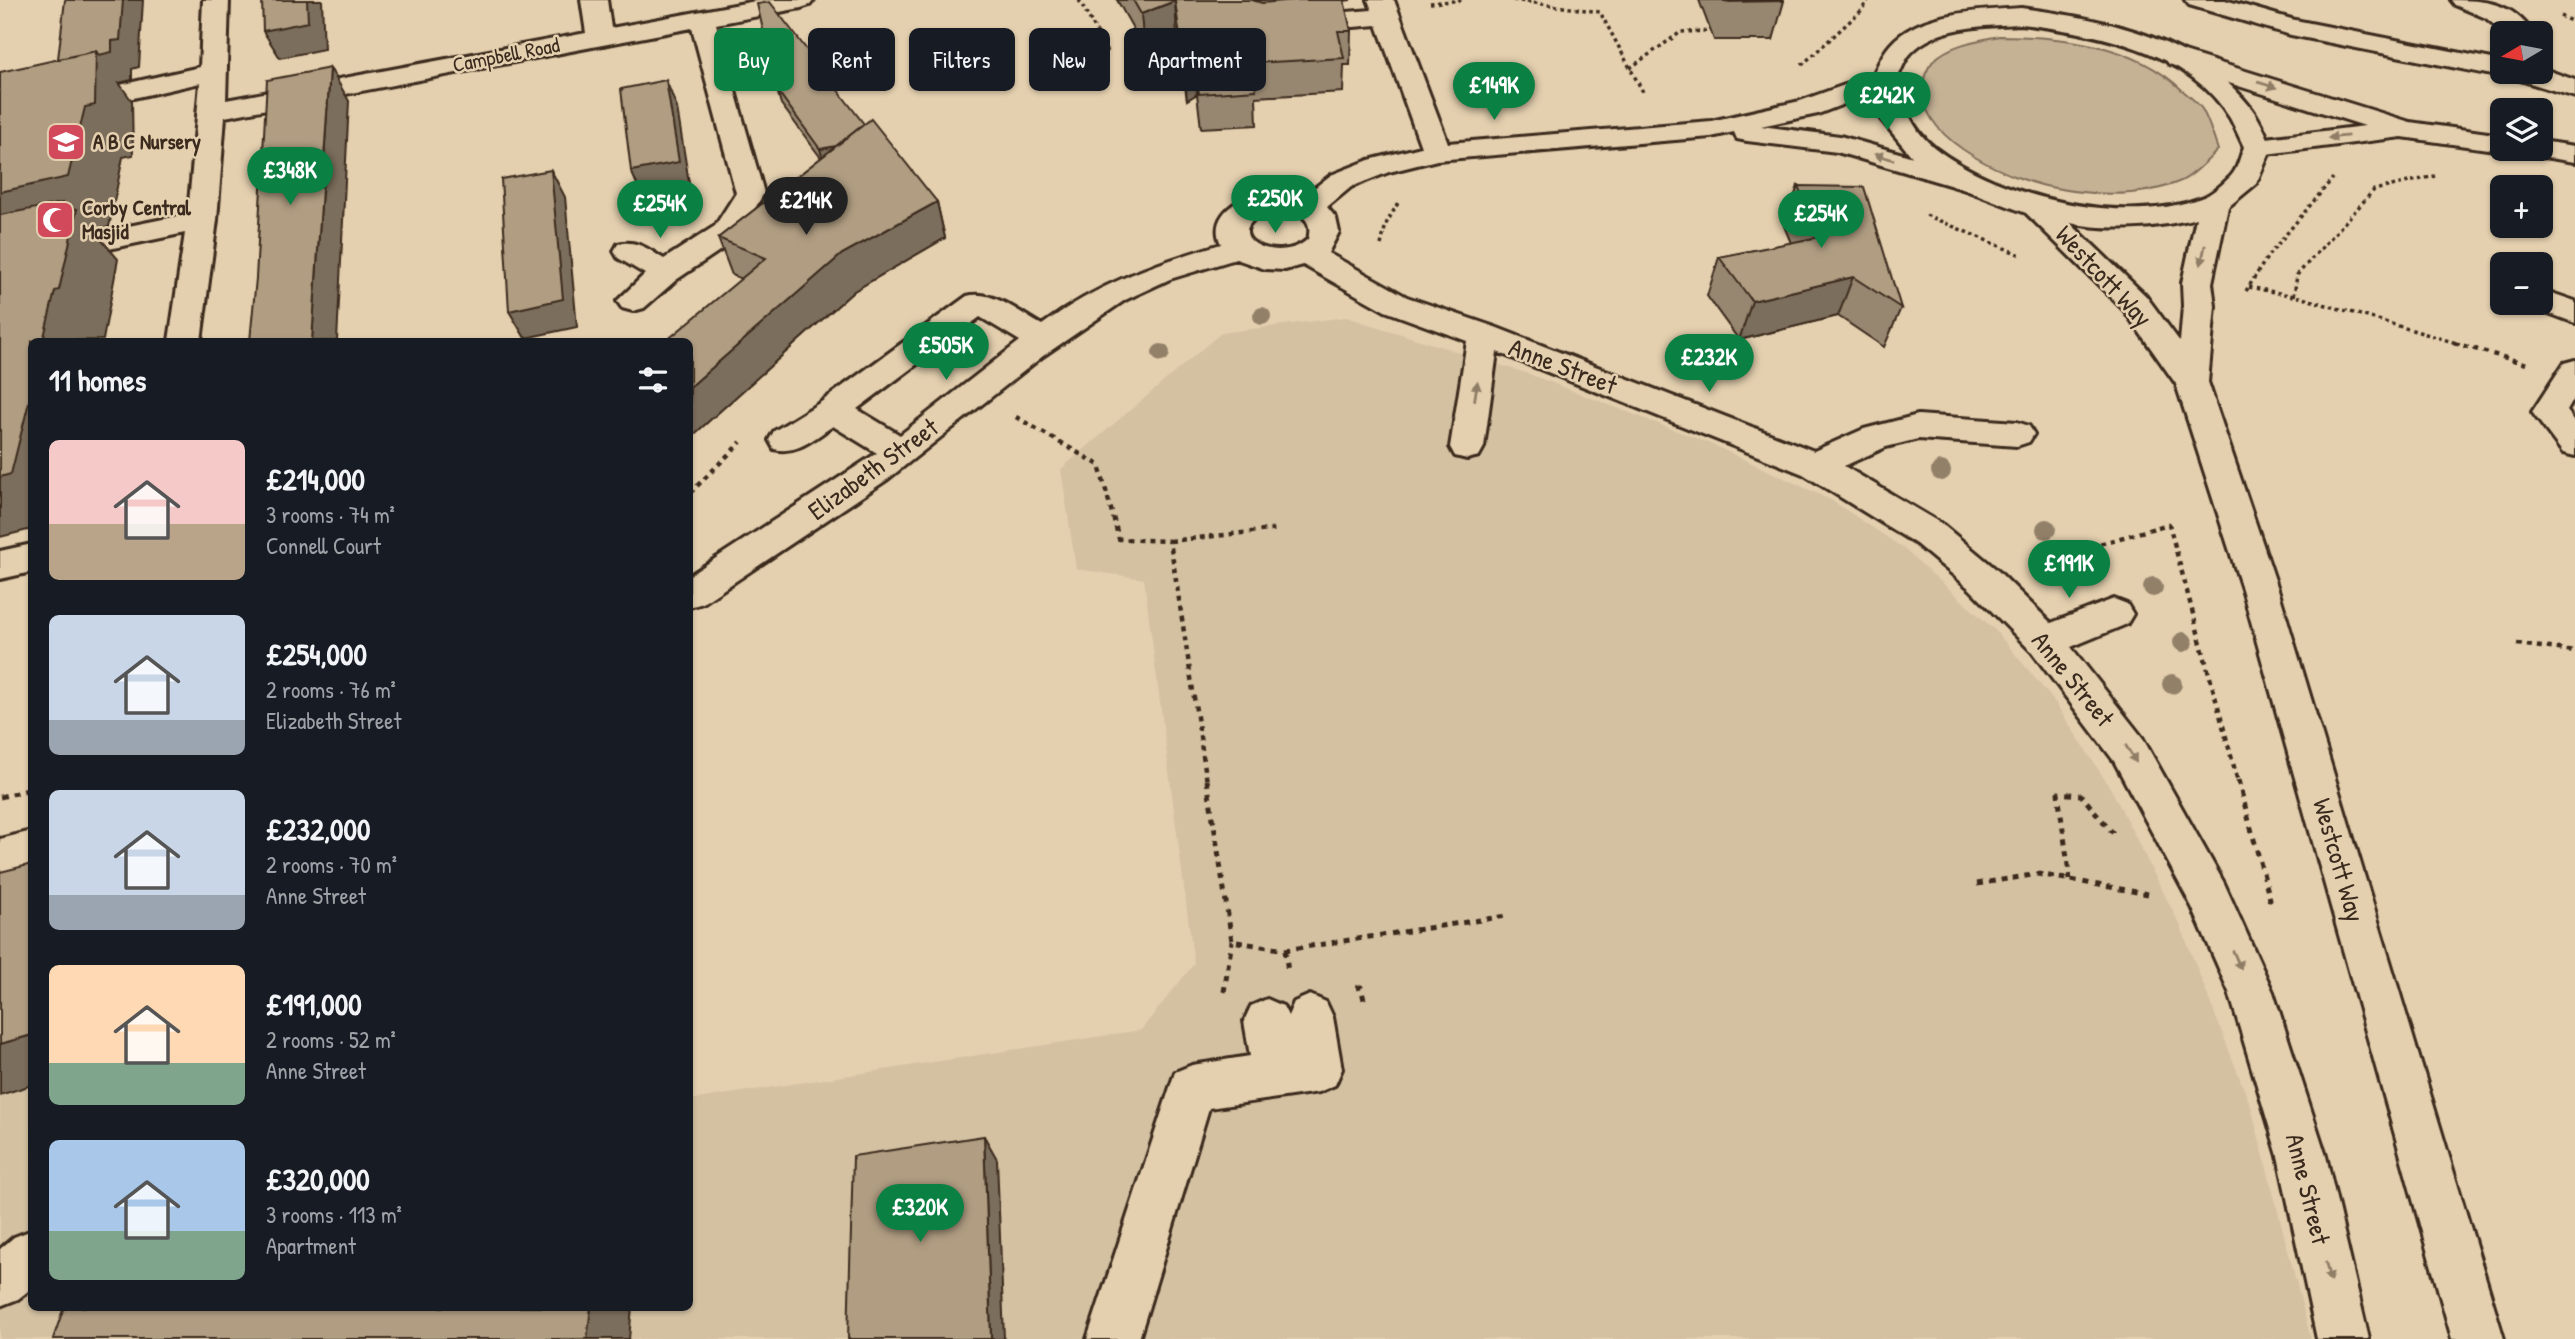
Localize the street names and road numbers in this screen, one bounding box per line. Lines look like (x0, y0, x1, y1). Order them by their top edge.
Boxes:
street label: Campbell Road (450, 30, 562, 79)
street label: Westcott Way (2048, 217, 2160, 334)
street label: Anne Street (1504, 329, 1623, 403)
street label: Elizabeth Street (801, 409, 946, 528)
street label: Anne Street (2024, 624, 2123, 734)
street label: Westcott Way (2305, 794, 2374, 926)
street label: Anne Street (2278, 1130, 2339, 1249)

